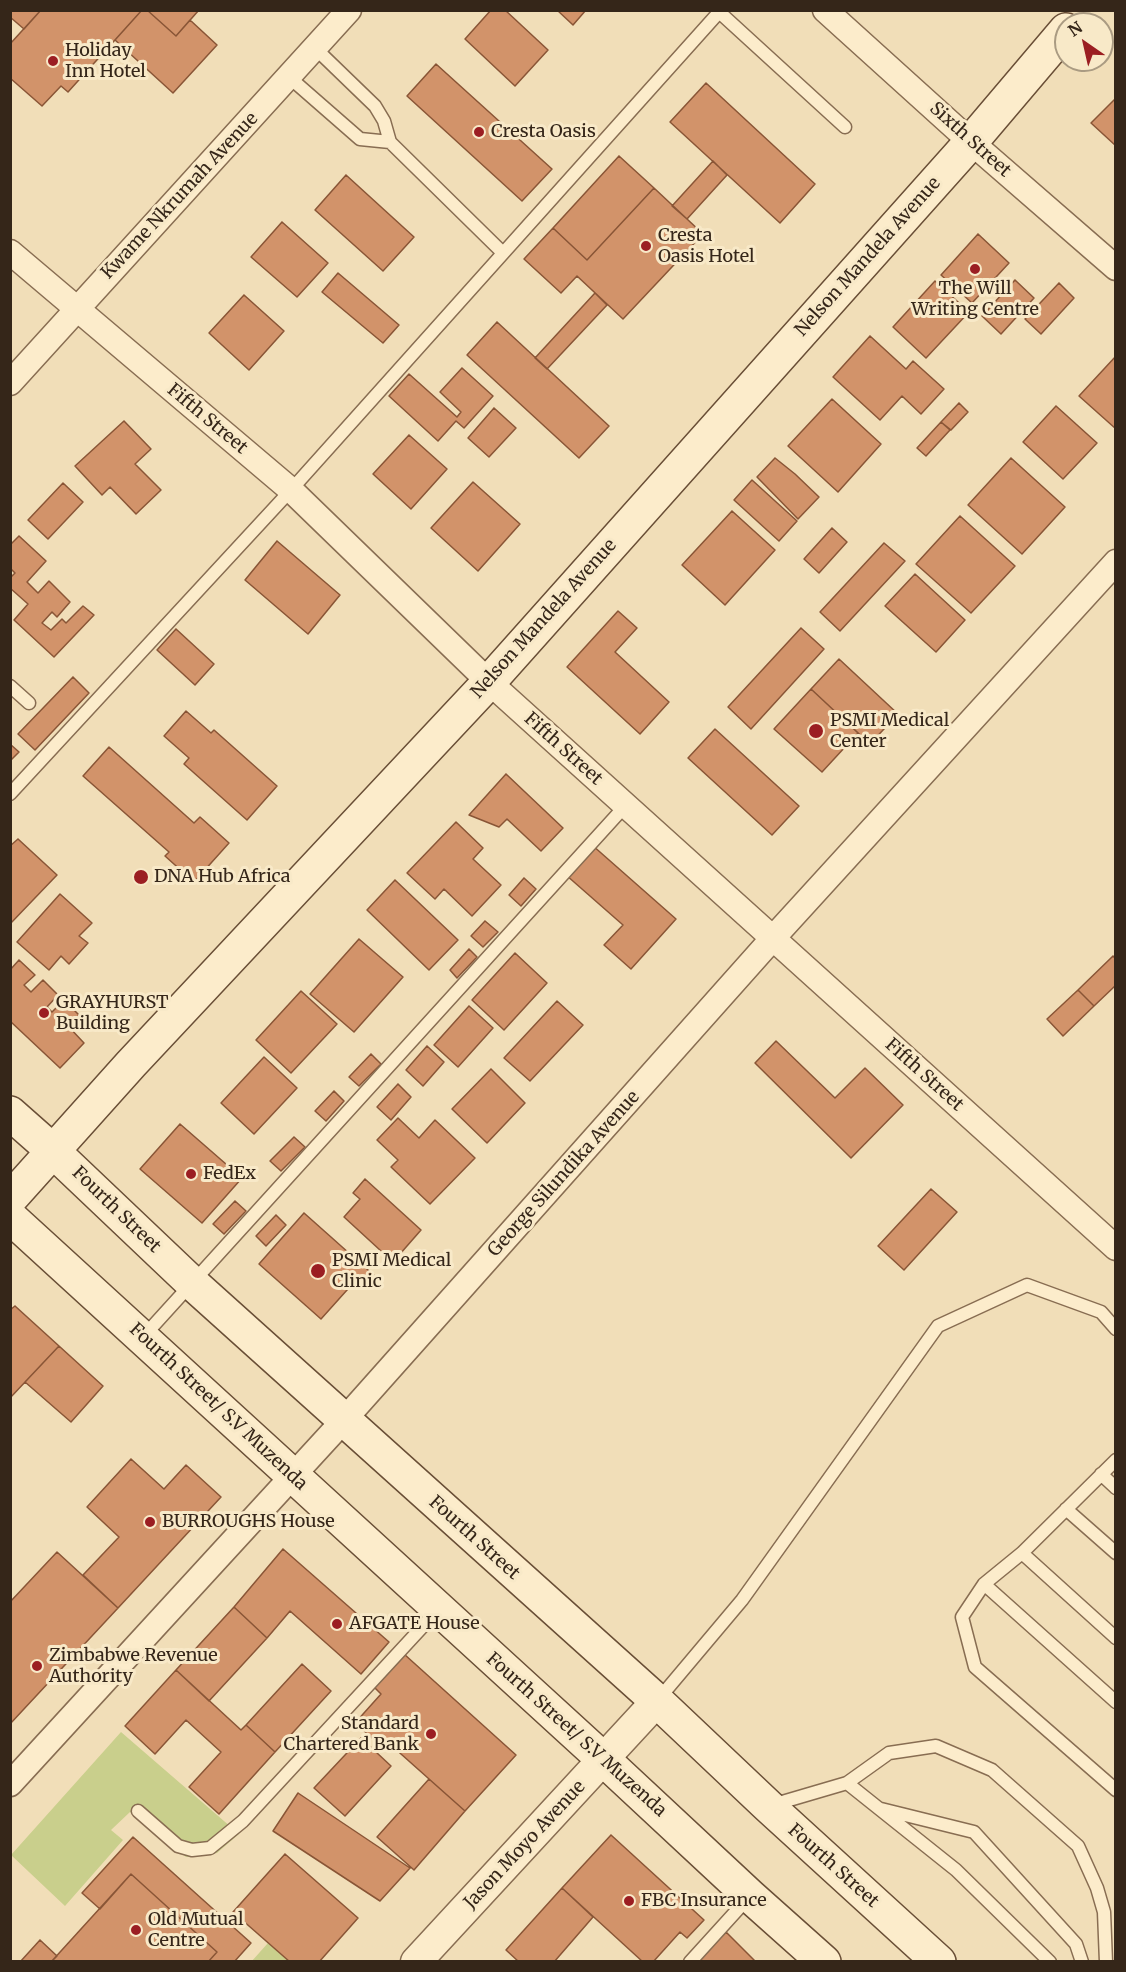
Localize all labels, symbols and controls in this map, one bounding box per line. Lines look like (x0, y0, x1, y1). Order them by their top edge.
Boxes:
north arrow (1054, 12, 1114, 72)
text: N (1064, 17, 1086, 41)
place label: Holiday Inn Hotel (65, 40, 146, 82)
marker: Holiday Inn Hotel (46, 54, 60, 68)
street label: Sixth Street (925, 98, 1015, 182)
street label: Kwame Nkrumah Avenue (97, 108, 263, 284)
place label: Cresta Oasis (491, 121, 596, 143)
marker: Cresta Oasis (472, 125, 486, 139)
street label: Nelson Mandela Avenue (791, 173, 945, 341)
place label: Cresta Oasis Hotel (658, 225, 755, 268)
marker: Cresta Oasis Hotel (639, 239, 653, 253)
marker: The Will Writing Centre (968, 262, 982, 276)
place label: The Will Writing Centre (911, 278, 1039, 320)
street label: Fifth Street (162, 379, 252, 459)
street label: Nelson Mandela Avenue (467, 535, 621, 703)
street label: Fifth Street (519, 708, 607, 790)
place label: PSMI Medical Center (830, 710, 949, 752)
marker: PSMI Medical Center (807, 722, 825, 740)
place label: DNA Hub Africa (154, 866, 290, 888)
marker: DNA Hub Africa (132, 868, 150, 886)
place label: GRAYHURST Building (56, 992, 169, 1034)
marker: GRAYHURST Building (37, 1006, 51, 1020)
street label: Fifth Street (880, 1034, 968, 1116)
street label: George Silundika Avenue (484, 1087, 644, 1261)
street label: Fourth Street (67, 1162, 165, 1258)
place label: FedEx (203, 1163, 256, 1185)
marker: FedEx (184, 1167, 198, 1181)
place label: PSMI Medical Clinic (332, 1250, 451, 1292)
marker: PSMI Medical Clinic (309, 1262, 327, 1280)
street label: Fourth Street/ S.V Muzenda (125, 1319, 311, 1495)
street label: Fourth Street (424, 1492, 524, 1584)
place label: BURROUGHS House (162, 1511, 335, 1533)
marker: BURROUGHS House (143, 1515, 157, 1529)
place label: AFGATE House (349, 1613, 480, 1635)
marker: AFGATE House (330, 1617, 344, 1631)
place label: Zimbabwe Revenue Authority (49, 1645, 218, 1688)
street label: Fourth Street/ S.V Muzenda (481, 1648, 671, 1822)
marker: Zimbabwe Revenue Authority (30, 1659, 44, 1673)
place label: Standard Chartered Bank (284, 1713, 419, 1756)
marker: Standard Chartered Bank (424, 1727, 438, 1741)
street label: Jason Moyo Avenue (460, 1776, 590, 1914)
street label: Fourth Street (783, 1820, 883, 1912)
place label: FBC Insurance (641, 1890, 767, 1912)
marker: FBC Insurance (622, 1894, 636, 1908)
place label: Old Mutual Centre (148, 1909, 244, 1952)
marker: Old Mutual Centre (129, 1923, 143, 1937)

